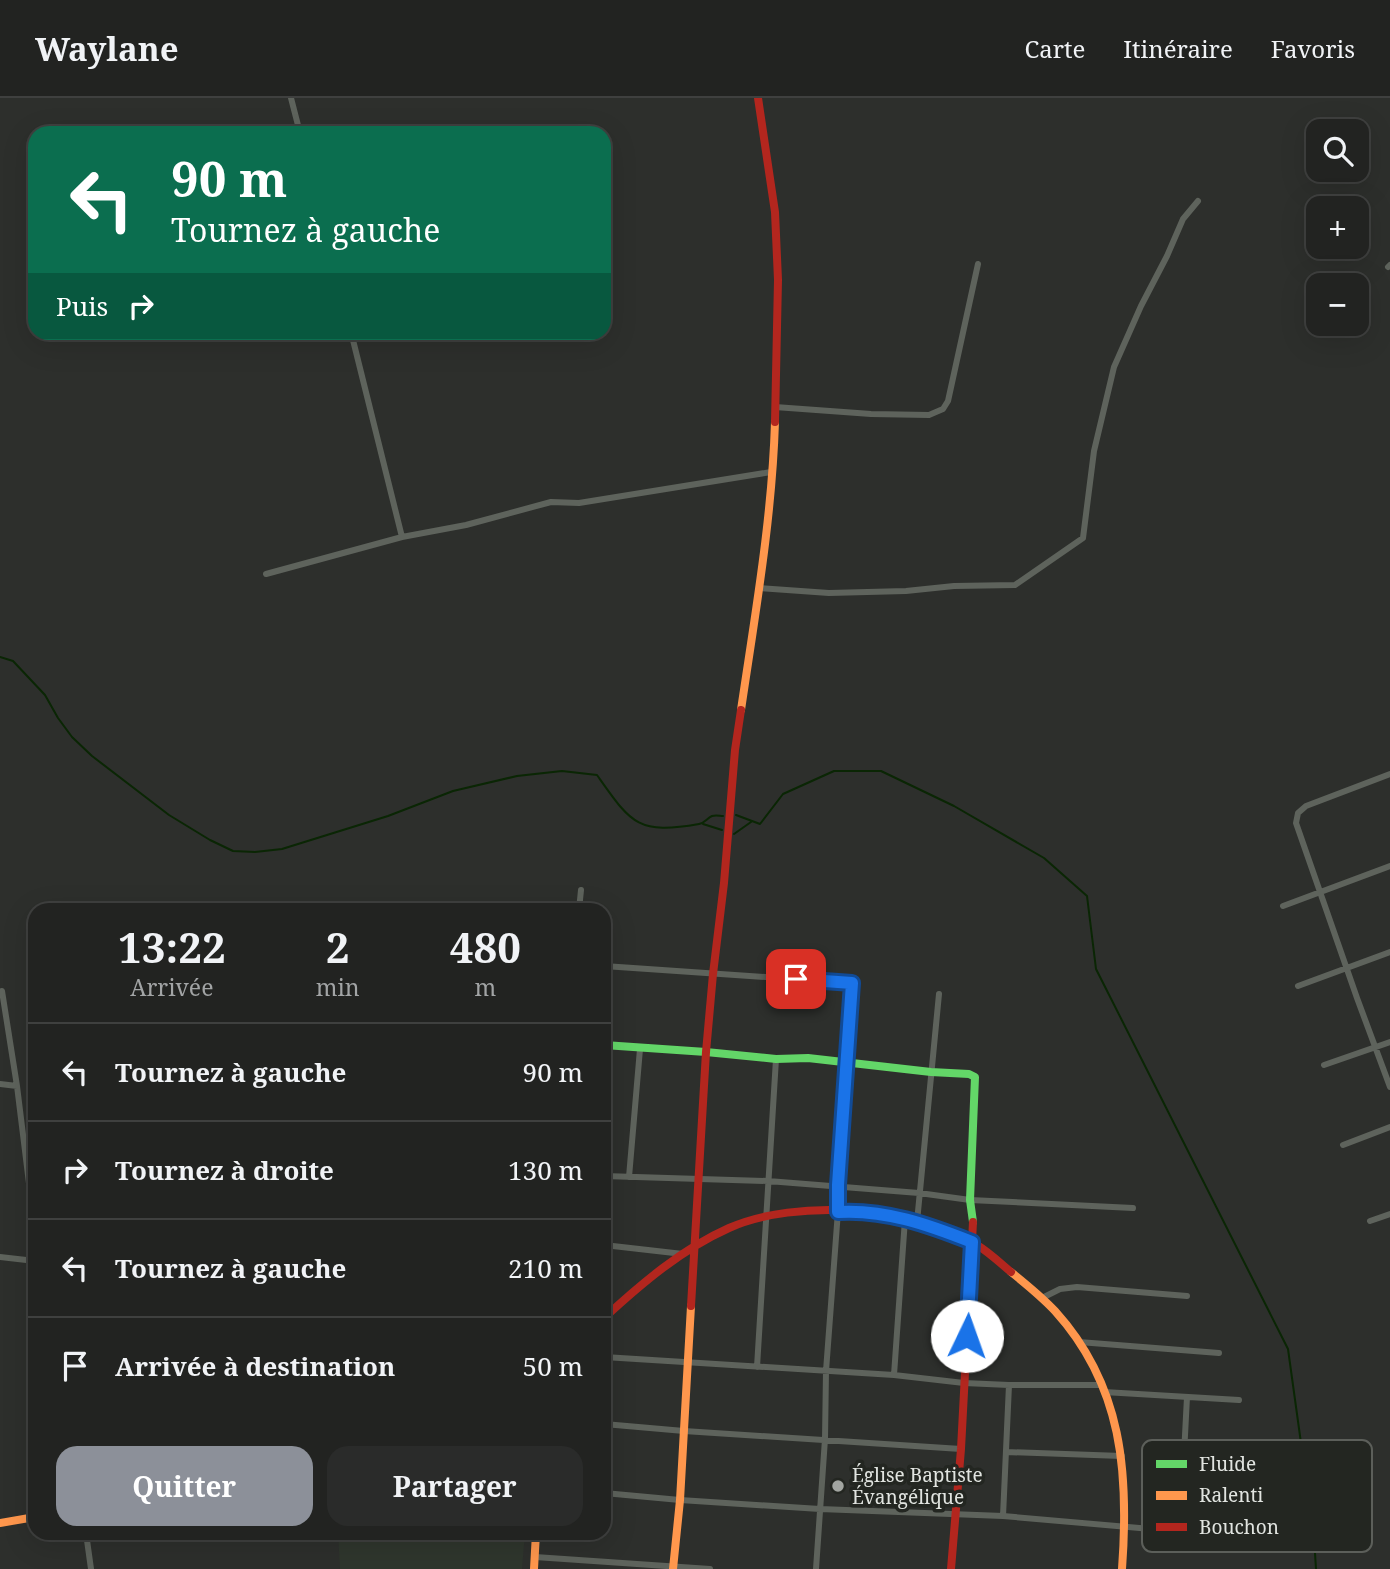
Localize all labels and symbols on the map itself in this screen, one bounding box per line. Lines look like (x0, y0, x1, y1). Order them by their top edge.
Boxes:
pin (766, 949, 826, 1009)
position arrow (930, 1299, 1004, 1373)
legend (1142, 1440, 1372, 1552)
text: Fluide (1199, 1451, 1256, 1477)
place label: Église Baptiste Évangélique (852, 1462, 983, 1510)
marker: Église Baptiste Évangélique (830, 1478, 846, 1494)
text: Ralenti (1199, 1482, 1263, 1508)
text: Bouchon (1199, 1514, 1279, 1540)

